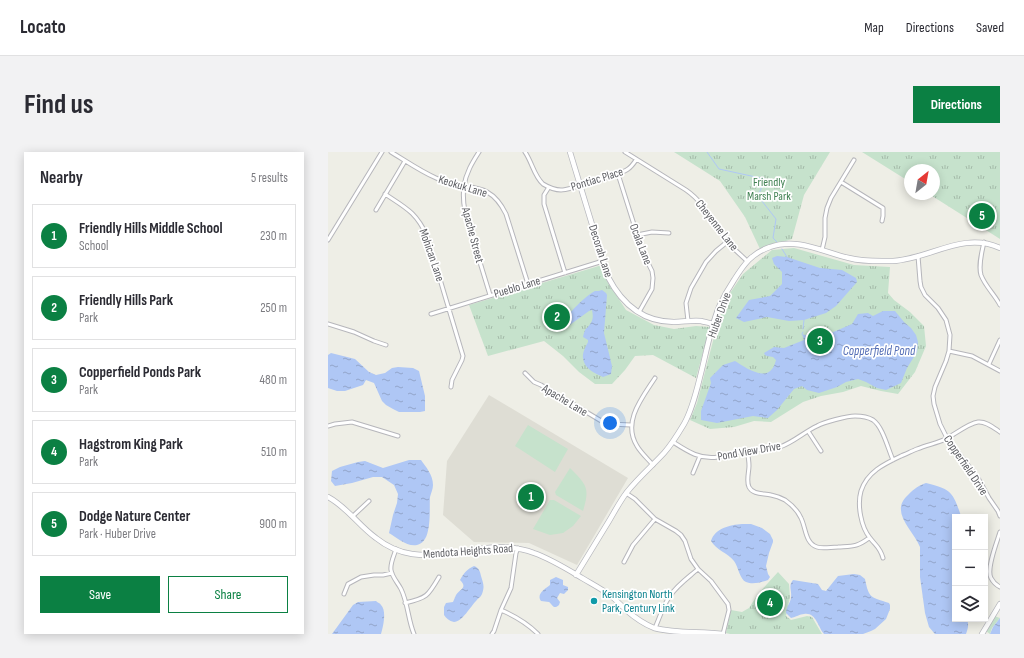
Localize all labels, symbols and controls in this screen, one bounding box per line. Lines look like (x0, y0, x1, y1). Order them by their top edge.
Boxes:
text: Locato (20, 16, 66, 39)
text: Map (864, 19, 884, 36)
text: Directions (906, 19, 954, 36)
text: Saved (976, 19, 1004, 36)
button: Directions (913, 86, 1000, 123)
text: Find us (24, 88, 93, 121)
street label: Pontiac Place (569, 164, 625, 195)
north arrow (904, 164, 940, 200)
text: Nearby (40, 168, 83, 188)
text: 5 results (251, 170, 288, 186)
street label: Keokuk Lane (437, 172, 489, 201)
park label: Friendly Marsh Park (747, 175, 791, 204)
street label: Cheyenne Lane (692, 197, 741, 254)
pin: 5 (969, 201, 995, 231)
street label: Apache Street (458, 205, 487, 265)
text: Friendly Hills Middle School (79, 219, 223, 238)
street label: Ocala Lane (626, 221, 655, 267)
street label: Decorah Lane (585, 223, 616, 280)
street label: Mohican Lane (416, 227, 448, 284)
text: 1 (51, 228, 57, 244)
text: 230 m (260, 228, 287, 244)
text: School (79, 238, 109, 254)
street label: Pueblo Lane (492, 273, 542, 302)
street label: Huber Drive (704, 290, 735, 340)
text: Friendly Hills Park (79, 291, 173, 310)
text: 2 (51, 300, 57, 316)
text: 250 m (260, 300, 287, 316)
pin: 2 (544, 302, 570, 332)
text: Park (79, 310, 98, 326)
pin: 3 (807, 326, 833, 356)
water label: Copperfield Pond (843, 343, 916, 359)
text: Copperfield Ponds Park (79, 363, 201, 382)
text: 3 (51, 372, 57, 388)
text: 480 m (260, 372, 287, 388)
street label: Apache Lane (538, 380, 590, 420)
text: Park (79, 382, 98, 398)
your location (600, 413, 620, 433)
street label: Copperfield Drive (940, 432, 991, 498)
text: Hagstrom King Park (79, 435, 183, 454)
street label: Pond View Drive (716, 439, 782, 464)
text: 4 (51, 444, 57, 460)
text: 510 m (261, 444, 287, 460)
text: Park (79, 454, 98, 470)
pin: 1 (518, 482, 544, 512)
text: Dodge Nature Center (79, 507, 190, 526)
map controls (952, 514, 988, 622)
button: + (952, 514, 988, 550)
text: 5 (51, 516, 57, 532)
text: 900 m (259, 516, 287, 532)
text: Park · Huber Drive (79, 526, 156, 542)
street label: Mendota Heights Road (423, 541, 514, 562)
button: − (952, 550, 988, 586)
button: Save (40, 576, 160, 613)
button: Share (168, 576, 288, 613)
button: layers (952, 586, 988, 622)
place label: Kensington North Park, Century Link (602, 587, 675, 616)
pin: 4 (757, 588, 783, 618)
marker: Kensington North Park, Century Link (589, 596, 599, 606)

